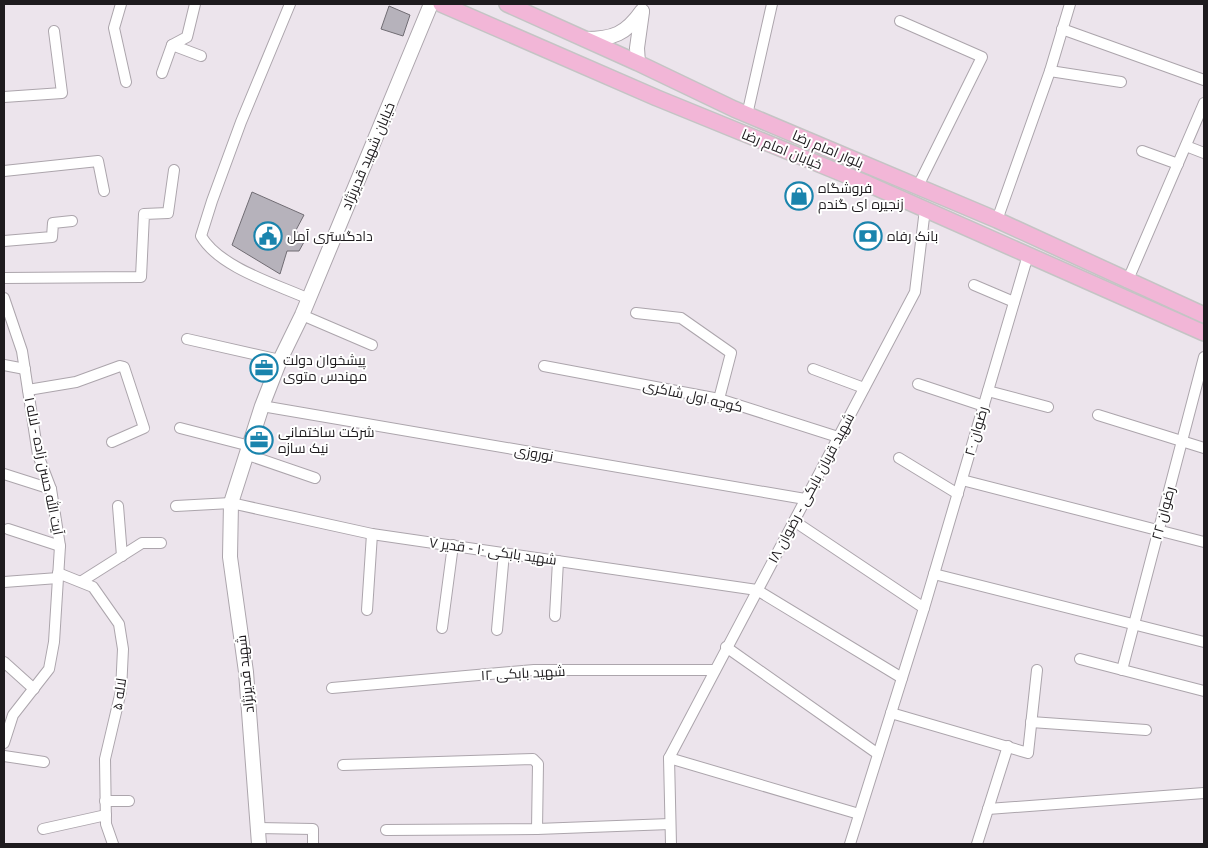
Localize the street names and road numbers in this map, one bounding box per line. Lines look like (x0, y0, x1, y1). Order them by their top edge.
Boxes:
street label: خيابان شهيد قديرنژاد (336, 99, 399, 213)
street label: خیابان امام رضا (739, 124, 825, 174)
street label: بلوار امام رضا (789, 125, 867, 173)
street label: کوچه اول شاکری (641, 375, 745, 417)
street label: آیت الله حسن زاده - لاله ۱ (21, 395, 68, 537)
street label: رضوان ۲۰ (959, 404, 992, 458)
street label: شهید قربان بابکی - رضوان ۱۸ (763, 409, 858, 566)
street label: نوروزی (513, 440, 555, 465)
street label: رضوان ۲۲ (1146, 484, 1179, 542)
street label: شهید بابکی ۱۰ - قدیر ۷ (428, 532, 558, 569)
street label: شهید قدیرنژاد (231, 634, 258, 714)
street label: شهید بابکی ۱۲ (480, 661, 566, 684)
street label: لاله ۵ (107, 677, 130, 711)

